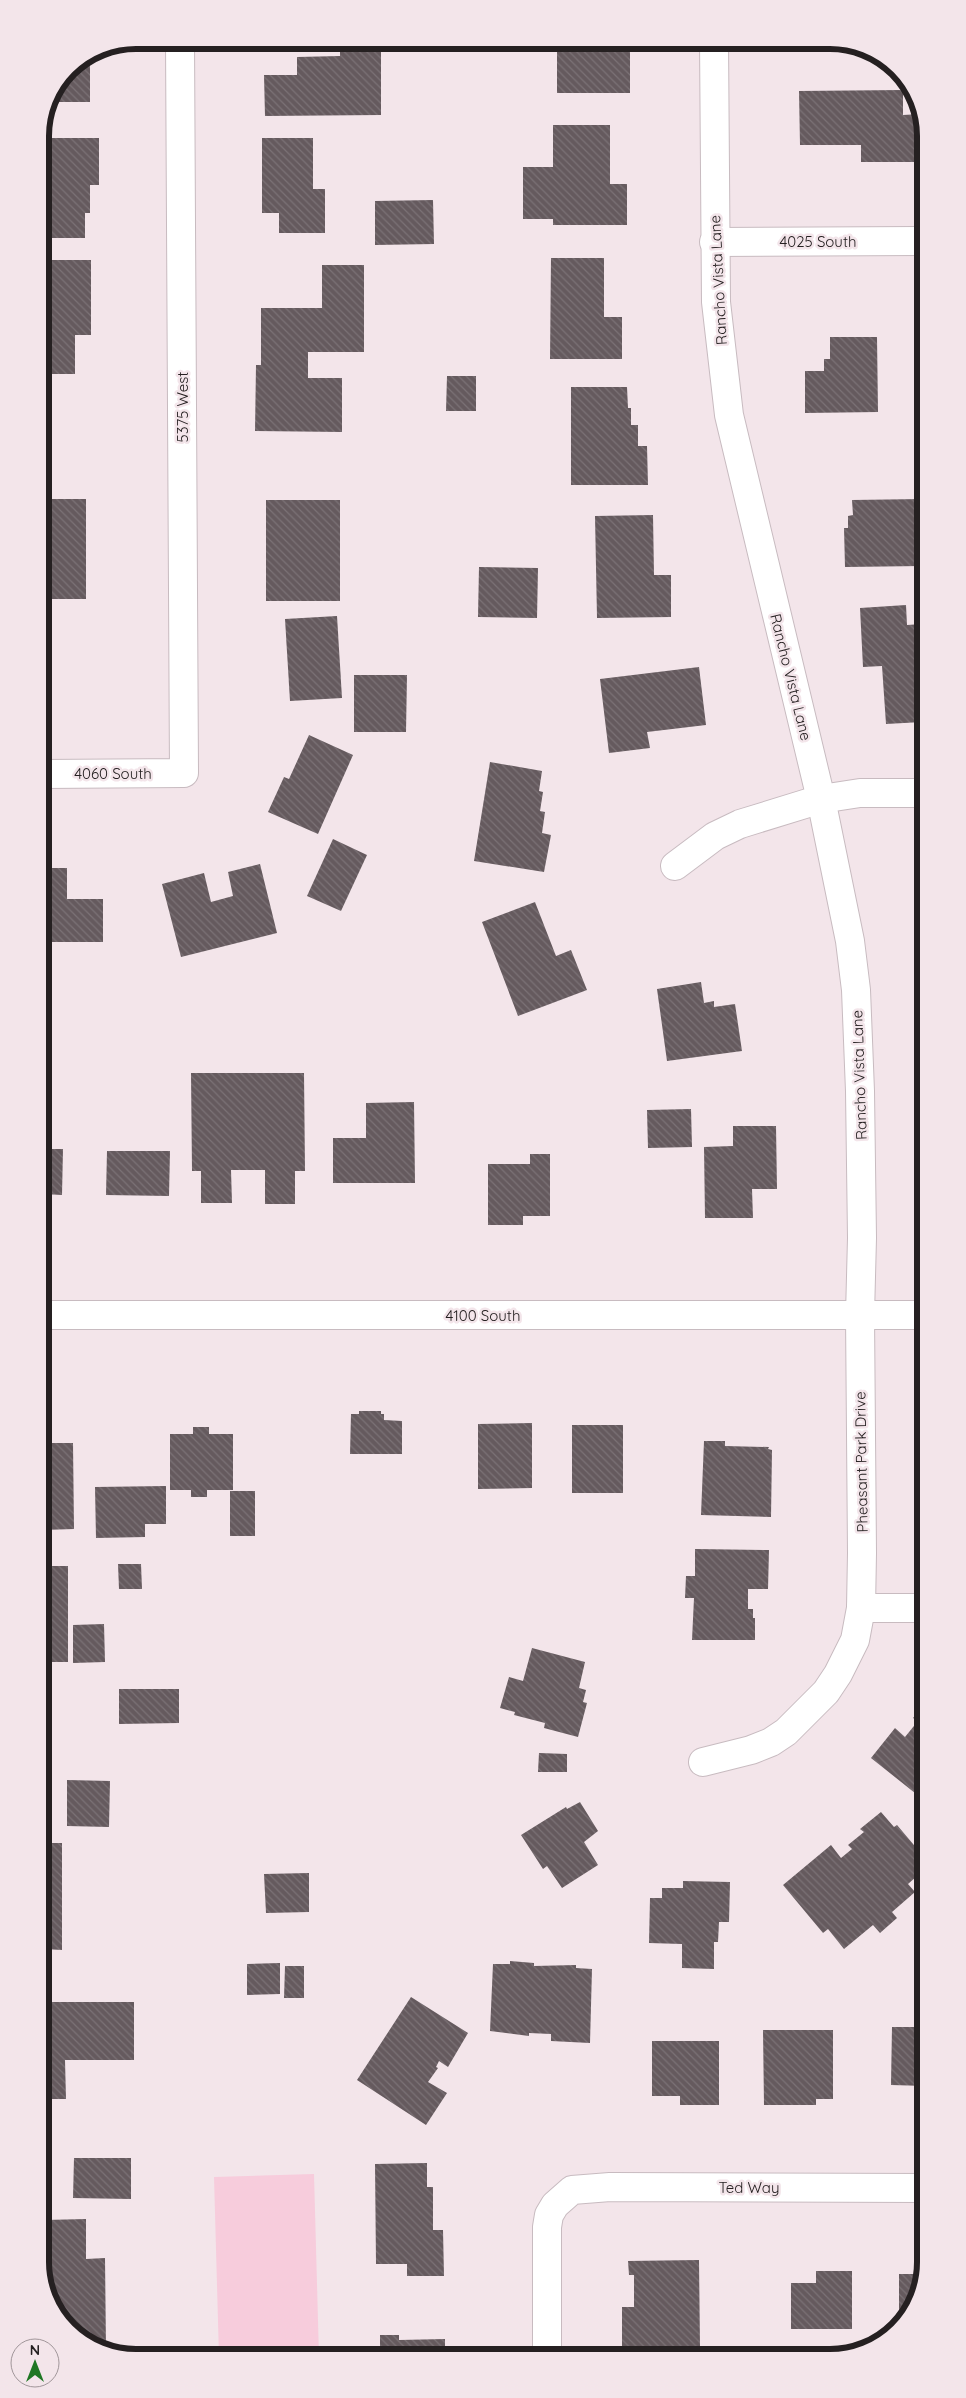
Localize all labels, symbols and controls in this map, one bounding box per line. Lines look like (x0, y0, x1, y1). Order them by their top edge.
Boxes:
street label: Rancho Vista Lane (705, 215, 731, 345)
street label: 4025 South (779, 232, 857, 251)
street label: 5375 West (173, 372, 192, 442)
street label: Rancho Vista Lane (766, 612, 816, 742)
street label: 4060 South (74, 764, 152, 783)
street label: Rancho Vista Lane (847, 1010, 871, 1140)
street label: 4100 South (446, 1306, 520, 1325)
street label: Pheasant Park Drive (850, 1391, 872, 1533)
street label: Ted Way (719, 2178, 779, 2197)
north arrow (10, 2338, 60, 2388)
text: N (30, 2341, 40, 2359)

